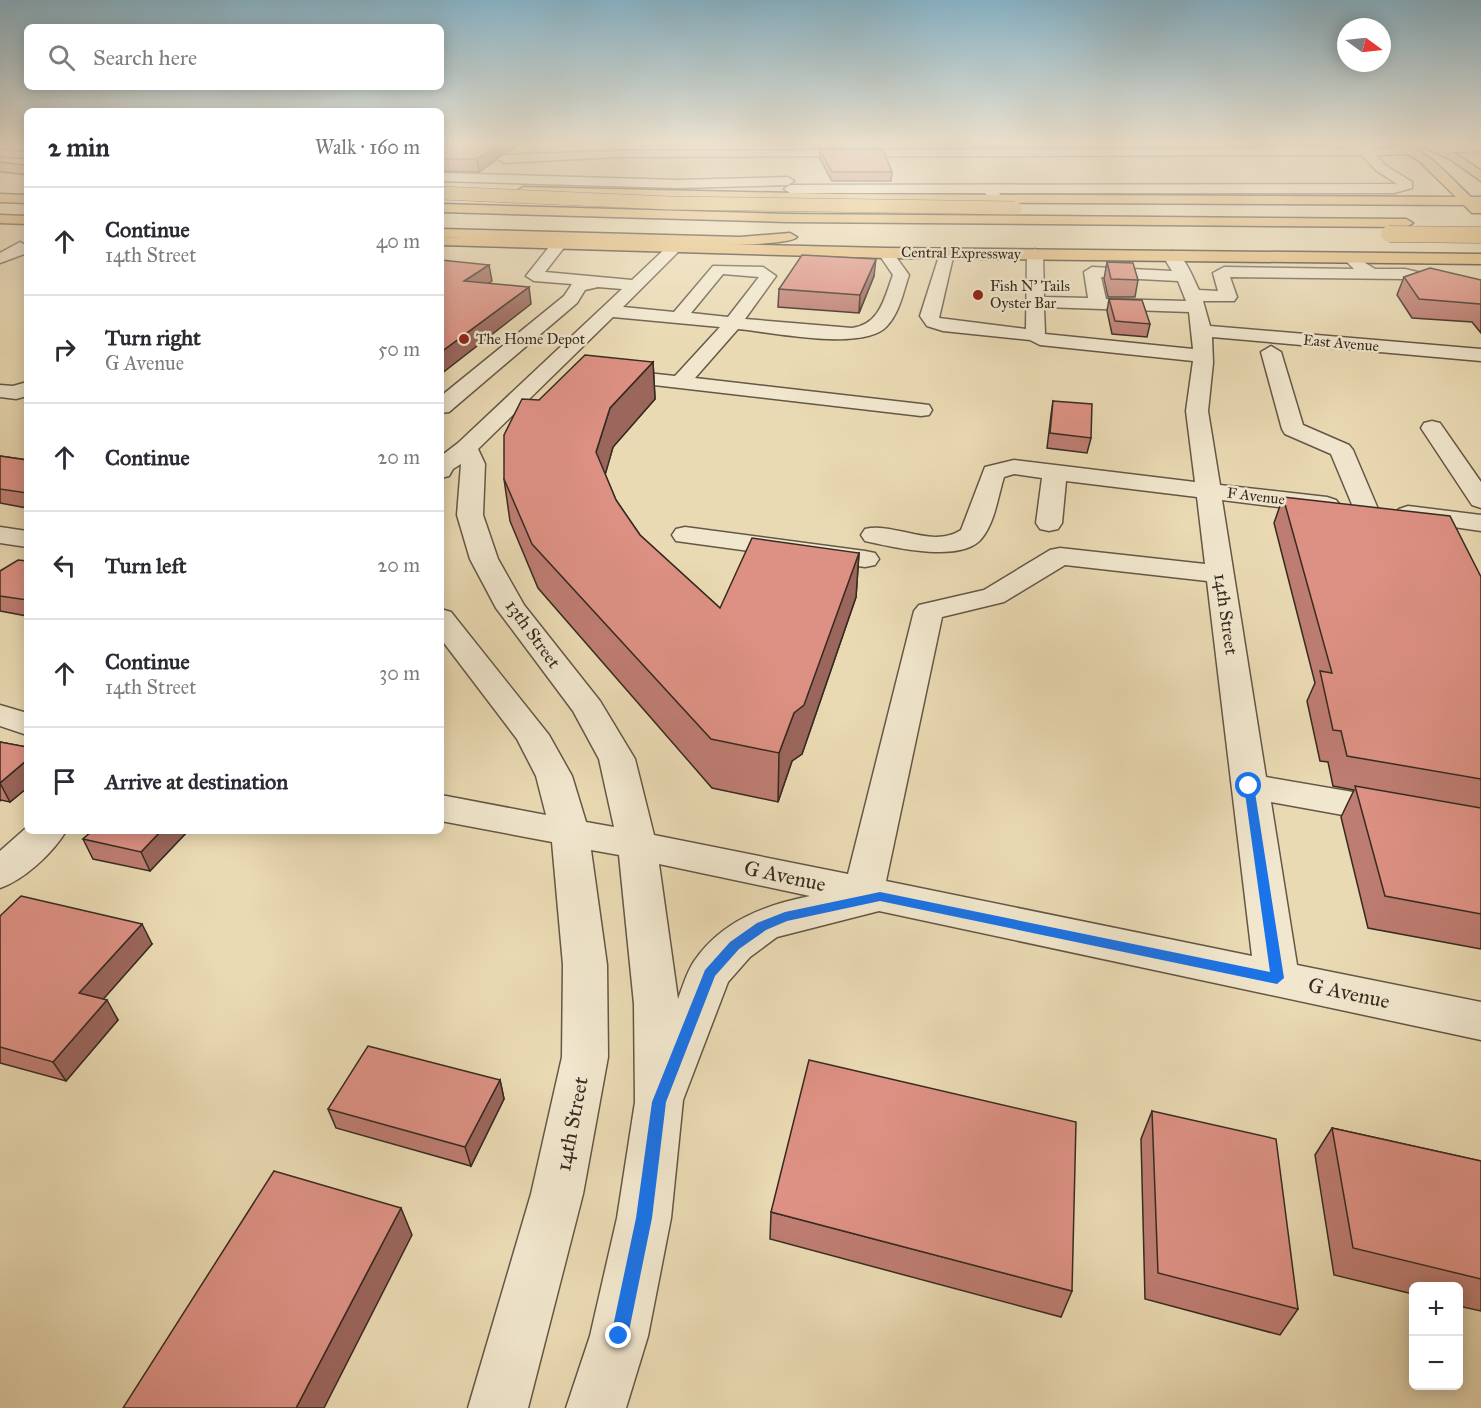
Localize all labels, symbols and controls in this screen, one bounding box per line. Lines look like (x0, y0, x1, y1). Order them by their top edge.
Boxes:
north arrow (1337, 18, 1391, 72)
search box (24, 24, 444, 90)
icon: search (45, 41, 78, 74)
text: Search here (93, 44, 197, 71)
text: 2 min (48, 131, 109, 163)
text: Walk · 160 m (315, 135, 420, 159)
text: Continue (105, 216, 190, 243)
icon: ahead (48, 225, 81, 258)
text: 40 m (376, 229, 420, 253)
text: 14th Street (105, 243, 196, 267)
street label: Central Expressway (901, 243, 1022, 263)
place label: Fish N' Tails Oyster Bar (990, 277, 1070, 312)
marker: Fish N' Tails Oyster Bar (971, 288, 985, 302)
text: Turn right (105, 324, 201, 351)
place label: The Home Depot (476, 330, 586, 348)
street label: East Avenue (1302, 331, 1380, 355)
marker: The Home Depot (457, 332, 471, 346)
icon: right (48, 333, 81, 366)
text: 50 m (378, 337, 420, 361)
text: G Avenue (105, 351, 184, 375)
icon: ahead (48, 441, 81, 474)
text: Continue (105, 444, 190, 471)
text: 20 m (377, 445, 420, 469)
street label: F Avenue (1226, 484, 1286, 508)
icon: left (48, 549, 81, 582)
text: Turn left (105, 552, 187, 579)
text: 20 m (377, 553, 420, 577)
street label: 14th Street (1209, 572, 1243, 657)
street label: 13th Street (501, 595, 566, 673)
text: Continue (105, 648, 190, 675)
icon: ahead (48, 657, 81, 690)
text: 30 m (379, 661, 420, 685)
text: 14th Street (105, 675, 196, 699)
icon: arrive (48, 765, 81, 798)
text: Arrive at destination (105, 768, 288, 795)
route start (1235, 772, 1261, 798)
street label: G Avenue (742, 855, 828, 897)
street label: G Avenue (1306, 972, 1392, 1014)
street label: 14th Street (550, 1074, 594, 1173)
map controls (1409, 1282, 1463, 1390)
button: + (1409, 1282, 1463, 1336)
route end (605, 1322, 631, 1348)
button: − (1409, 1336, 1463, 1390)

